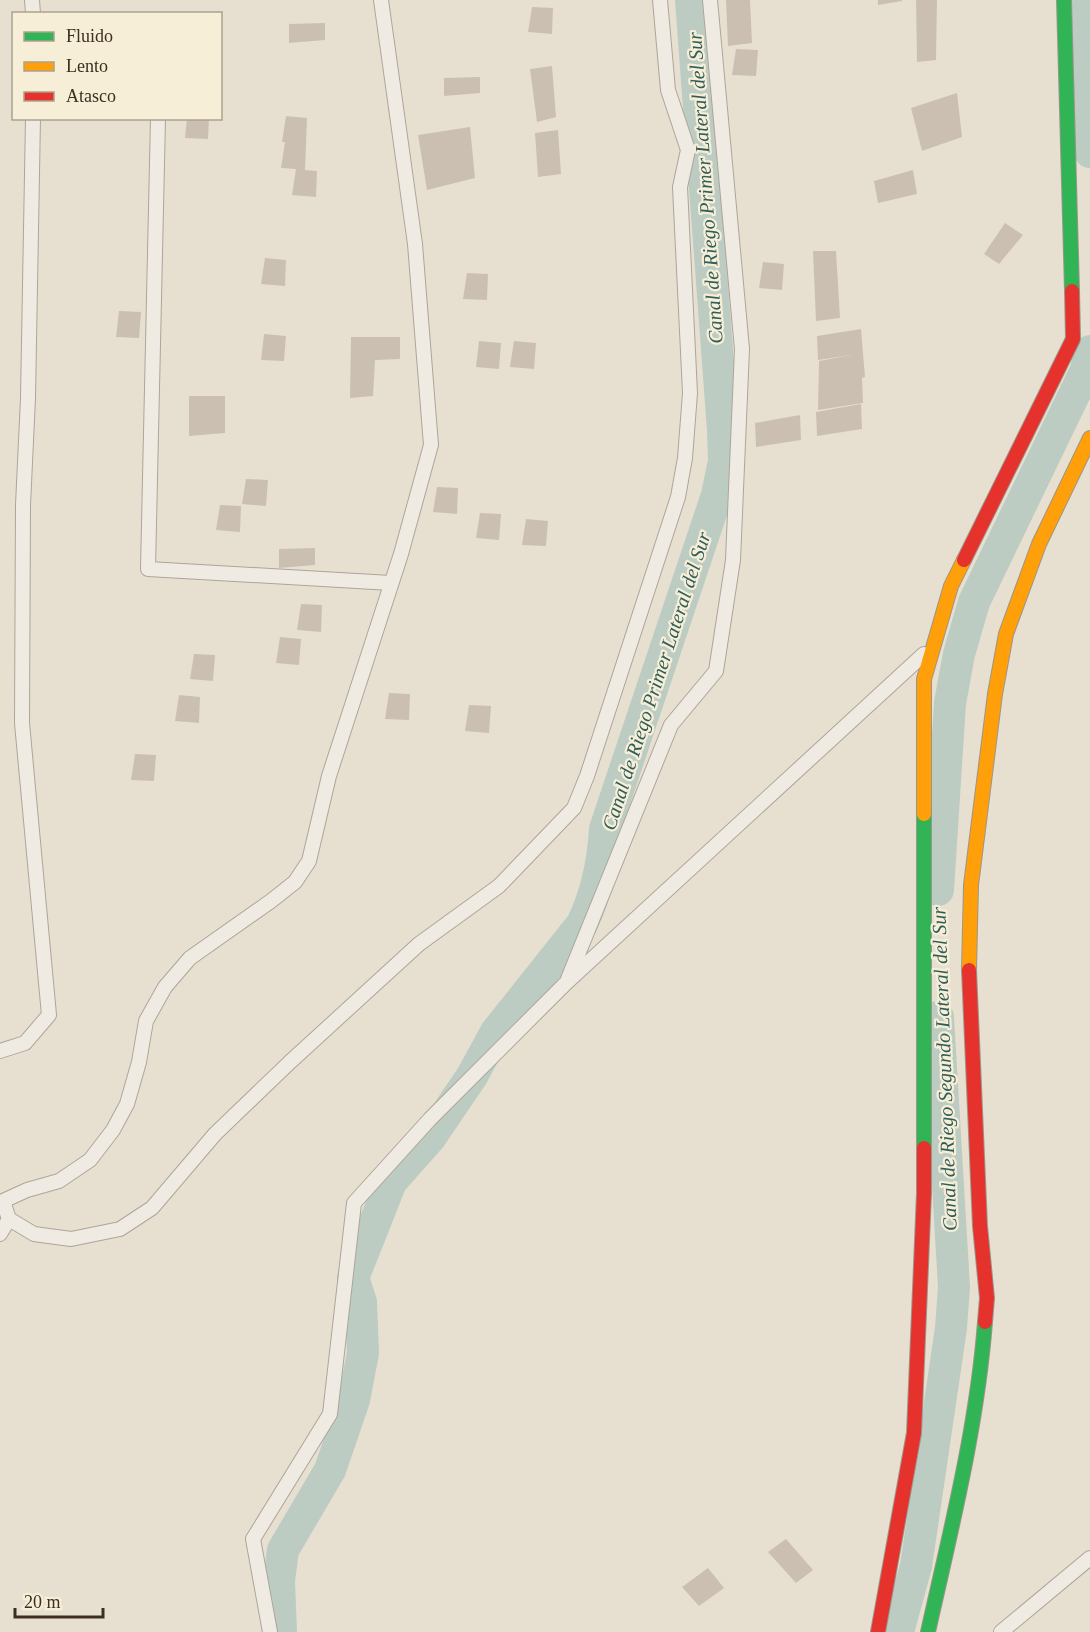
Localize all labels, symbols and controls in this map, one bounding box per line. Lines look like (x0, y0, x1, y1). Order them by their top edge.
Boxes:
legend (12, 12, 222, 120)
text: Fluido (66, 26, 113, 46)
water label: Canal de Riego Primer Lateral del Sur (683, 31, 728, 344)
text: Lento (66, 56, 108, 76)
text: Atasco (66, 86, 116, 106)
water label: Canal de Riego Primer Lateral del Sur (597, 529, 716, 833)
water label: Canal de Riego Segundo Lateral del Sur (927, 906, 962, 1231)
scale bar (15, 1581, 104, 1619)
text: 20 m (24, 1592, 61, 1612)

